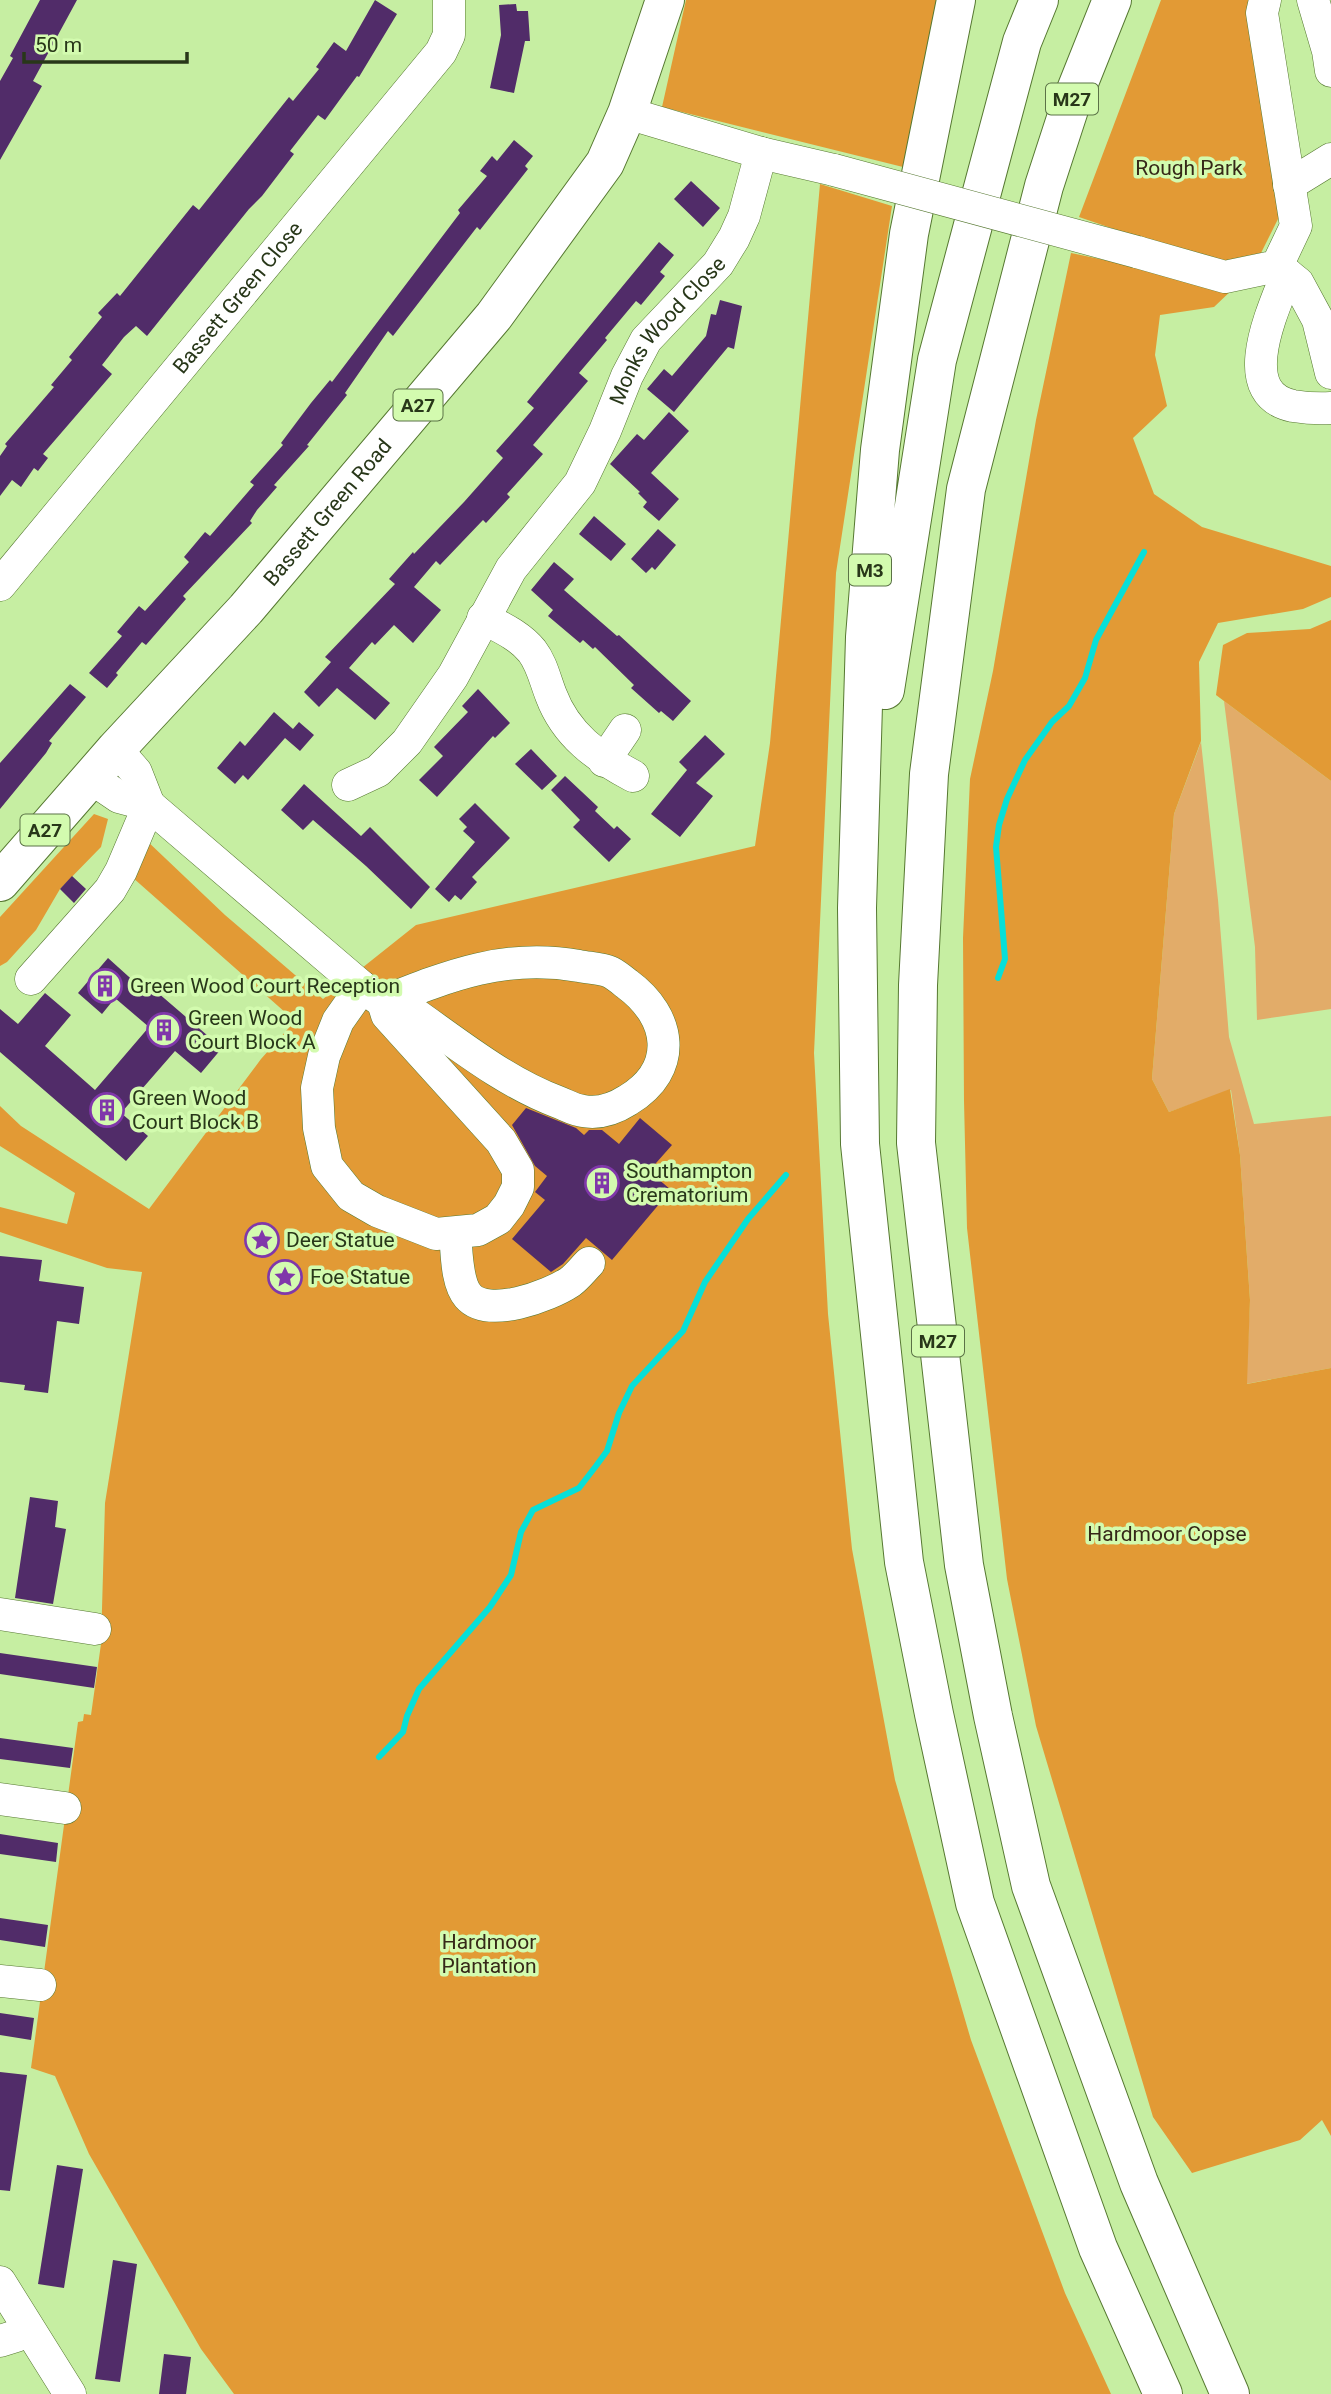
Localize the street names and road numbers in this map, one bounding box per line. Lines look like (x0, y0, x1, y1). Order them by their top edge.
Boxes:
road number: M27 (1046, 83, 1098, 114)
street label: Bassett Green Close (168, 217, 307, 378)
street label: Monks Wood Close (605, 252, 731, 408)
road number: A27 (394, 390, 442, 420)
street label: Bassett Green Road (259, 434, 397, 591)
road number: M3 (849, 554, 891, 586)
road number: A27 (20, 814, 70, 846)
road number: M27 (912, 1326, 964, 1357)

